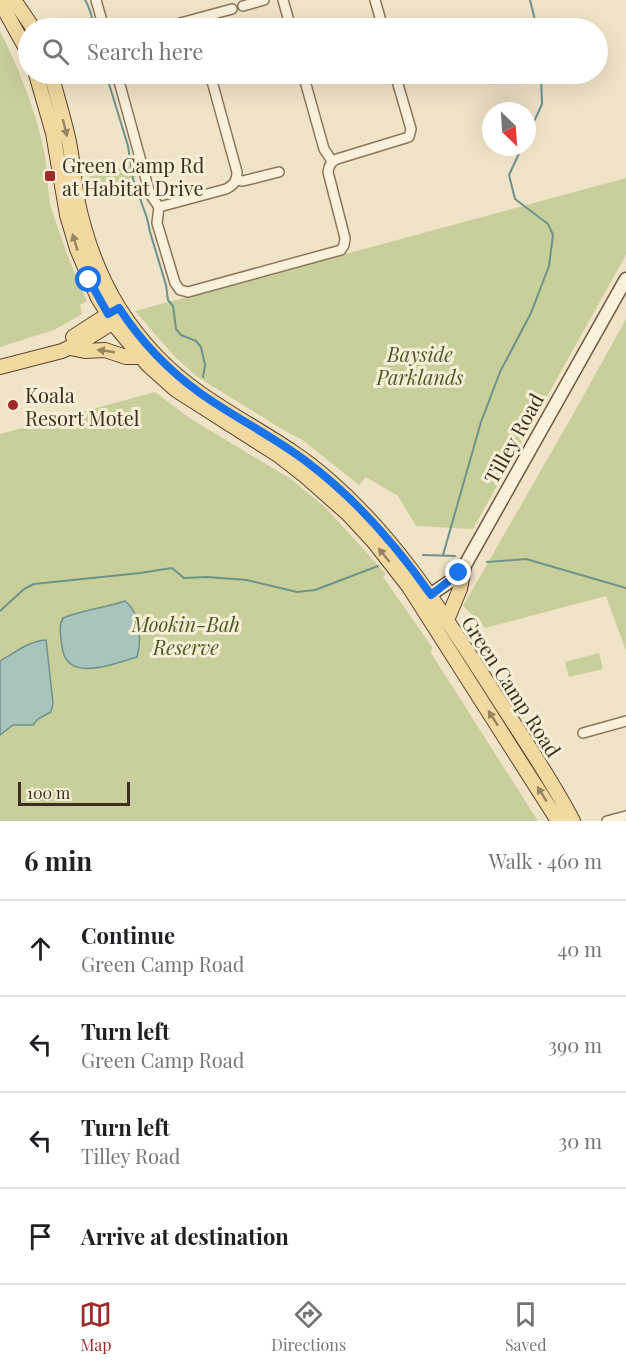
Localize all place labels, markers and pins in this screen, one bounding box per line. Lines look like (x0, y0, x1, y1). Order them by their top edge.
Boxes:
place label: Green Camp Rd at Habitat Drive (62, 151, 205, 201)
marker: Green Camp Rd at Habitat Drive (43, 169, 57, 183)
place label: Koala Resort Motel (25, 381, 140, 431)
marker: Koala Resort Motel (6, 398, 20, 412)

